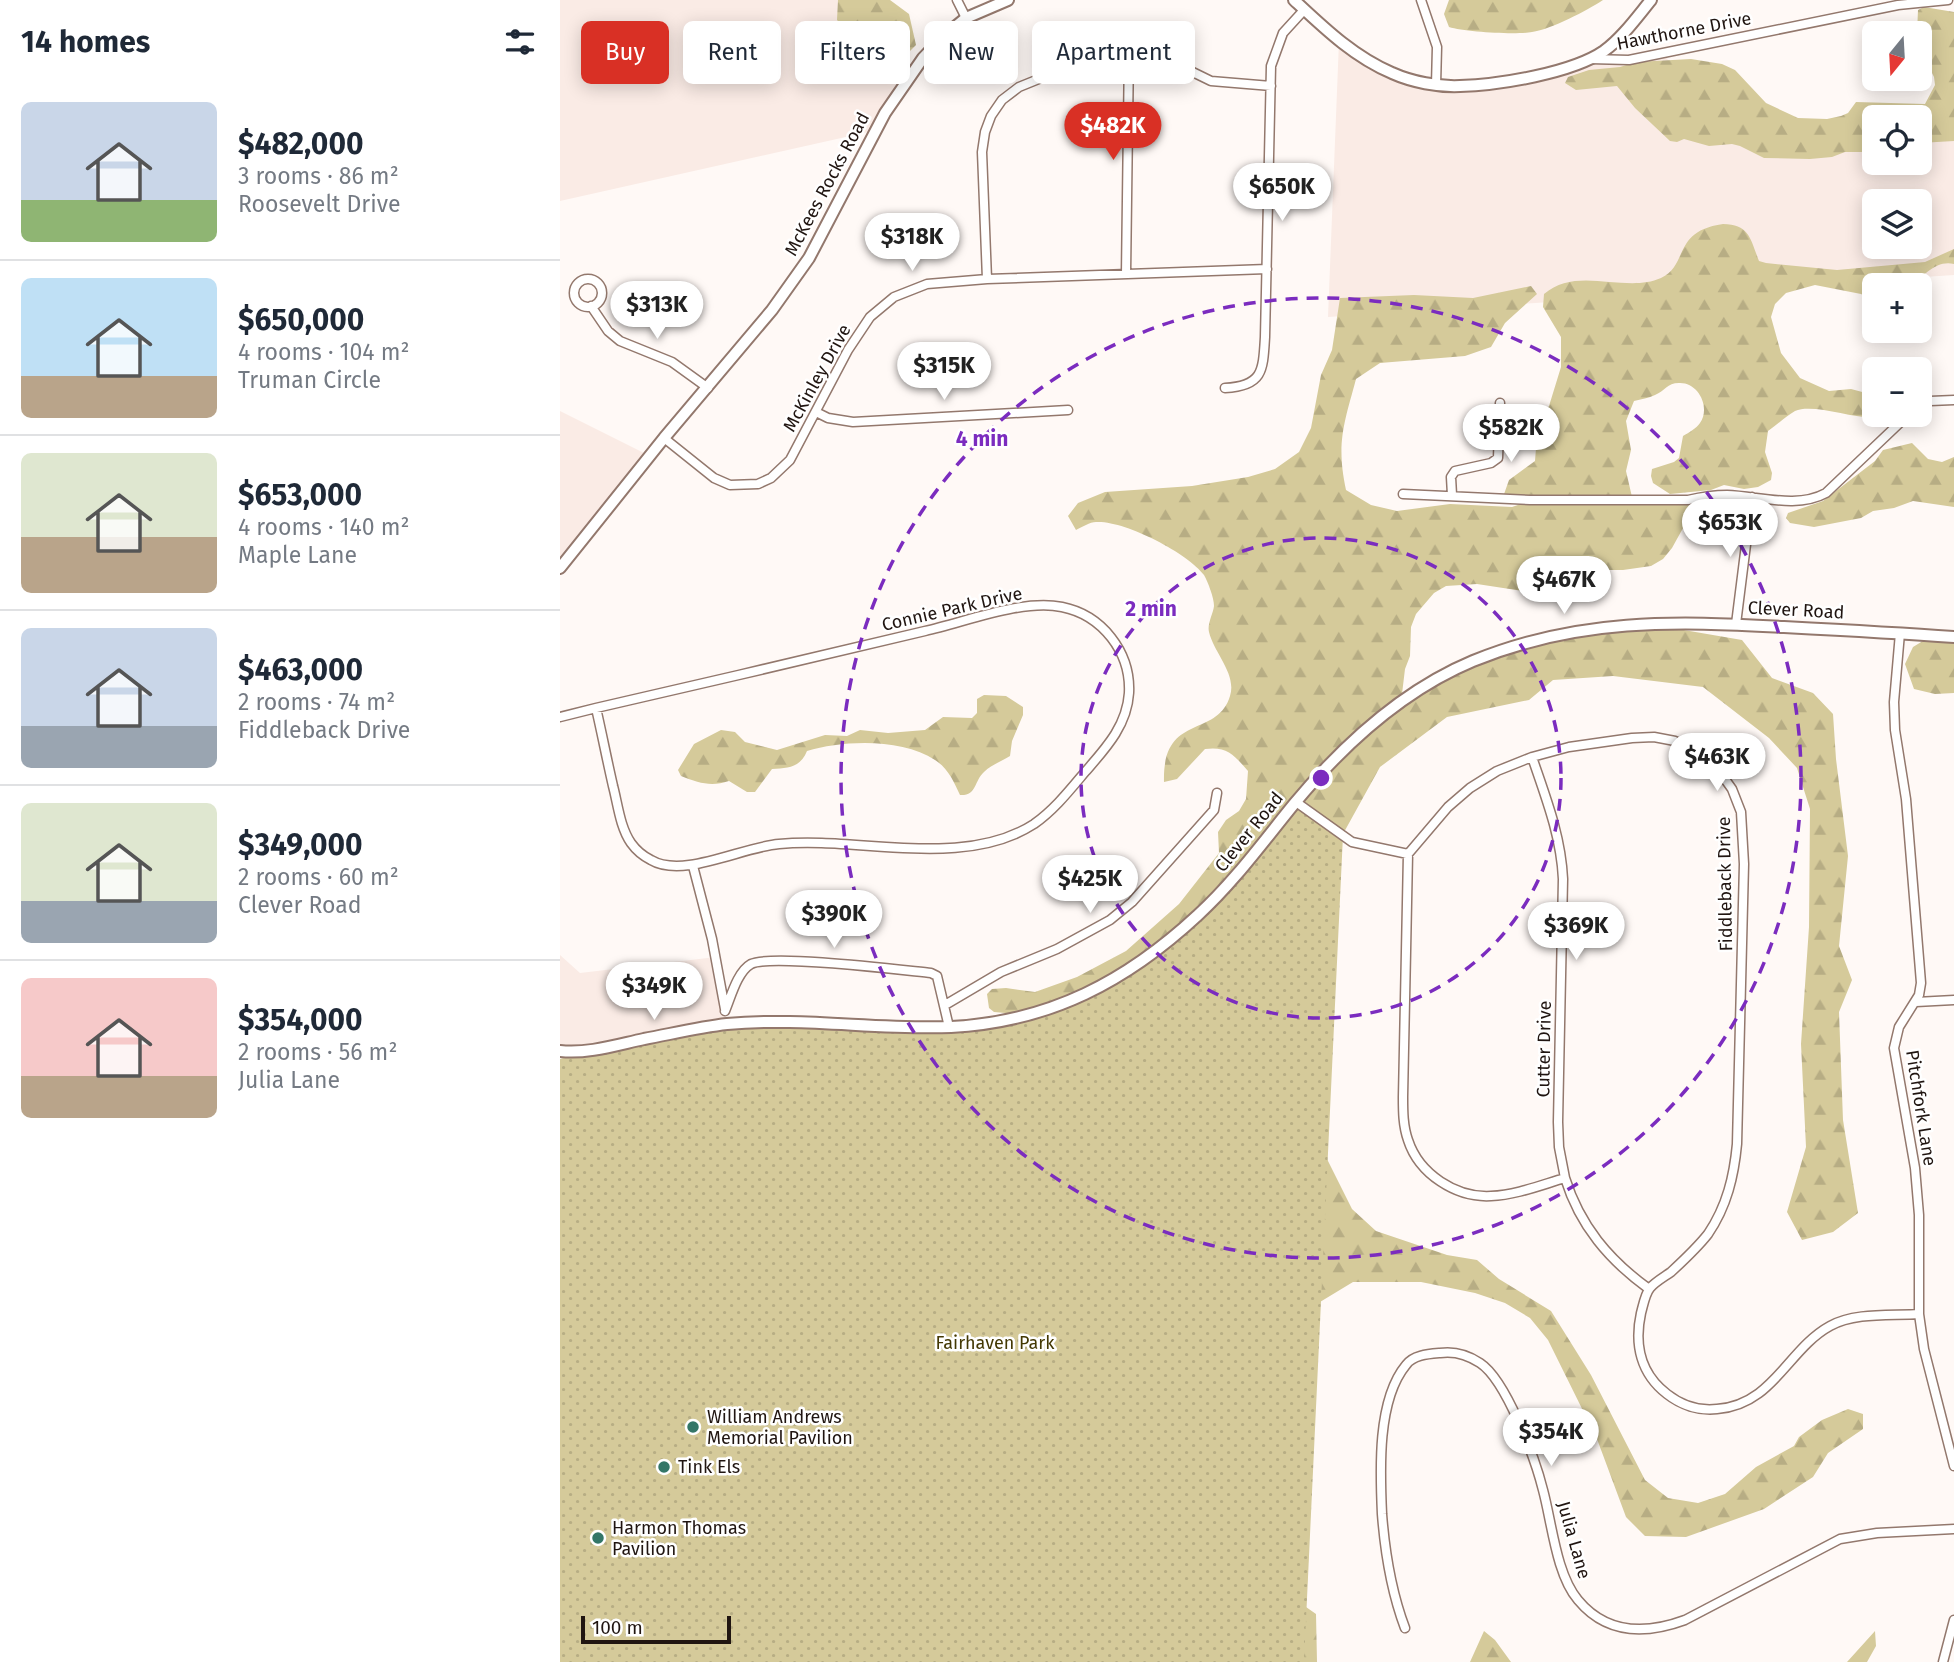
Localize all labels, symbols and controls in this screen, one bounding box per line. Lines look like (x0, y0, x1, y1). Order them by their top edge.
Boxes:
street label: Hawthorne Drive (1615, 7, 1753, 55)
chip: Buy (581, 21, 669, 84)
chip: Rent (683, 21, 781, 84)
chip: Filters (795, 21, 910, 84)
chip: New (924, 21, 1018, 84)
chip: Apartment (1032, 21, 1195, 84)
north arrow (1862, 21, 1932, 91)
map controls (1862, 21, 1932, 427)
icon: filters (501, 23, 539, 61)
text: 14 homes (21, 24, 150, 60)
pin: $482K (1064, 102, 1162, 162)
button: locate (1862, 105, 1932, 175)
street label: McKees Rocks Road (780, 109, 874, 259)
text: $482K (1080, 111, 1146, 139)
text: $482,000 (238, 126, 364, 162)
icon: home (77, 130, 161, 214)
text: 3 rooms · 86 m² (238, 162, 399, 190)
pin: $650K (1233, 164, 1331, 223)
text: $650K (1249, 172, 1315, 200)
button: layers (1862, 189, 1932, 259)
text: Roosevelt Drive (238, 190, 400, 218)
pin: $318K (863, 214, 961, 273)
text: $318K (881, 222, 943, 250)
button: + (1862, 273, 1932, 343)
pin: $313K (608, 282, 706, 341)
text: $313K (626, 290, 688, 318)
text: $650,000 (238, 302, 364, 338)
icon: home (77, 306, 161, 390)
street label: McKinley Drive (778, 320, 856, 436)
text: 4 rooms · 104 m² (238, 338, 409, 366)
pin: $315K (895, 342, 993, 402)
text: $315K (913, 351, 975, 379)
button: − (1862, 357, 1932, 427)
text: Truman Circle (238, 366, 381, 394)
pin: $582K (1462, 405, 1560, 464)
text: $582K (1479, 413, 1543, 441)
text: 4 min (956, 426, 1008, 452)
text: $653,000 (238, 477, 362, 513)
icon: home (77, 481, 161, 565)
pin: $653K (1681, 500, 1779, 559)
text: $653K (1698, 508, 1762, 536)
text: 4 rooms · 140 m² (238, 513, 409, 541)
text: Maple Lane (238, 541, 357, 569)
pin: $467K (1515, 556, 1613, 616)
text: $467K (1532, 565, 1596, 593)
street label: Connie Park Drive (880, 582, 1024, 636)
text: 2 min (1125, 596, 1177, 622)
street label: Clever Road (1747, 596, 1845, 624)
text: $463,000 (238, 652, 363, 688)
icon: home (77, 656, 161, 740)
text: 2 rooms · 74 m² (238, 688, 395, 716)
text: Fiddleback Drive (238, 716, 410, 744)
pin: $463K (1668, 734, 1766, 793)
text: $463K (1685, 742, 1749, 770)
centre of rings (1309, 766, 1333, 790)
street label: Clever Road (1210, 788, 1288, 876)
street label: Fiddleback Drive (1713, 816, 1737, 952)
text: $349,000 (238, 827, 363, 863)
icon: home (77, 831, 161, 915)
pin: $425K (1041, 856, 1139, 915)
text: 2 rooms · 60 m² (238, 863, 399, 891)
text: $425K (1058, 864, 1122, 892)
pin: $390K (785, 890, 883, 950)
text: Clever Road (238, 891, 362, 919)
text: $390K (801, 899, 867, 927)
pin: $369K (1527, 902, 1625, 962)
text: $369K (1544, 911, 1608, 939)
pin: $349K (605, 962, 703, 1022)
text: $349K (622, 971, 686, 999)
street label: Cutter Drive (1532, 1000, 1556, 1098)
text: $354,000 (238, 1002, 363, 1038)
icon: home (77, 1006, 161, 1090)
text: 2 rooms · 56 m² (238, 1038, 397, 1066)
street label: Pitchfork Lane (1901, 1048, 1941, 1168)
text: Julia Lane (238, 1066, 340, 1094)
park label: Fairhaven Park (936, 1332, 1055, 1354)
place label: William Andrews Memorial Pavilion (707, 1406, 853, 1449)
pin: $354K (1502, 1408, 1600, 1468)
text: $354K (1519, 1417, 1583, 1445)
marker: William Andrews Memorial Pavilion (685, 1419, 701, 1435)
place label: Tink Els (678, 1456, 740, 1478)
marker: Tink Els (656, 1459, 672, 1475)
street label: Julia Lane (1552, 1499, 1596, 1581)
place label: Harmon Thomas Pavilion (612, 1517, 746, 1560)
marker: Harmon Thomas Pavilion (590, 1530, 606, 1546)
scale bar (581, 1613, 732, 1645)
text: 100 m (592, 1616, 643, 1639)

